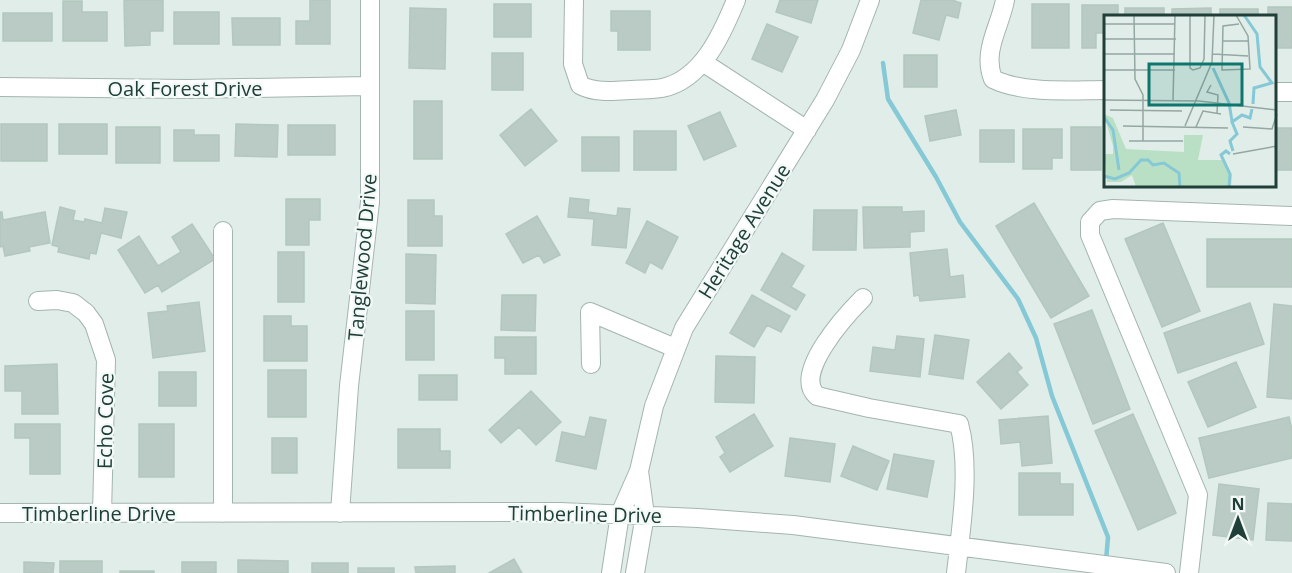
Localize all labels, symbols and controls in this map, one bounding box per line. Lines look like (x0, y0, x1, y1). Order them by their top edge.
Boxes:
inset map (1104, 15, 1277, 188)
street label: Oak Forest Drive (108, 75, 262, 102)
street label: Heritage Avenue (692, 158, 796, 304)
street label: Tanglewood Drive (341, 172, 383, 342)
street label: Echo Cove (91, 373, 119, 469)
north arrow (1208, 489, 1268, 549)
text: N (1231, 493, 1245, 515)
street label: Timberline Drive (508, 499, 662, 529)
street label: Timberline Drive (22, 500, 176, 527)

